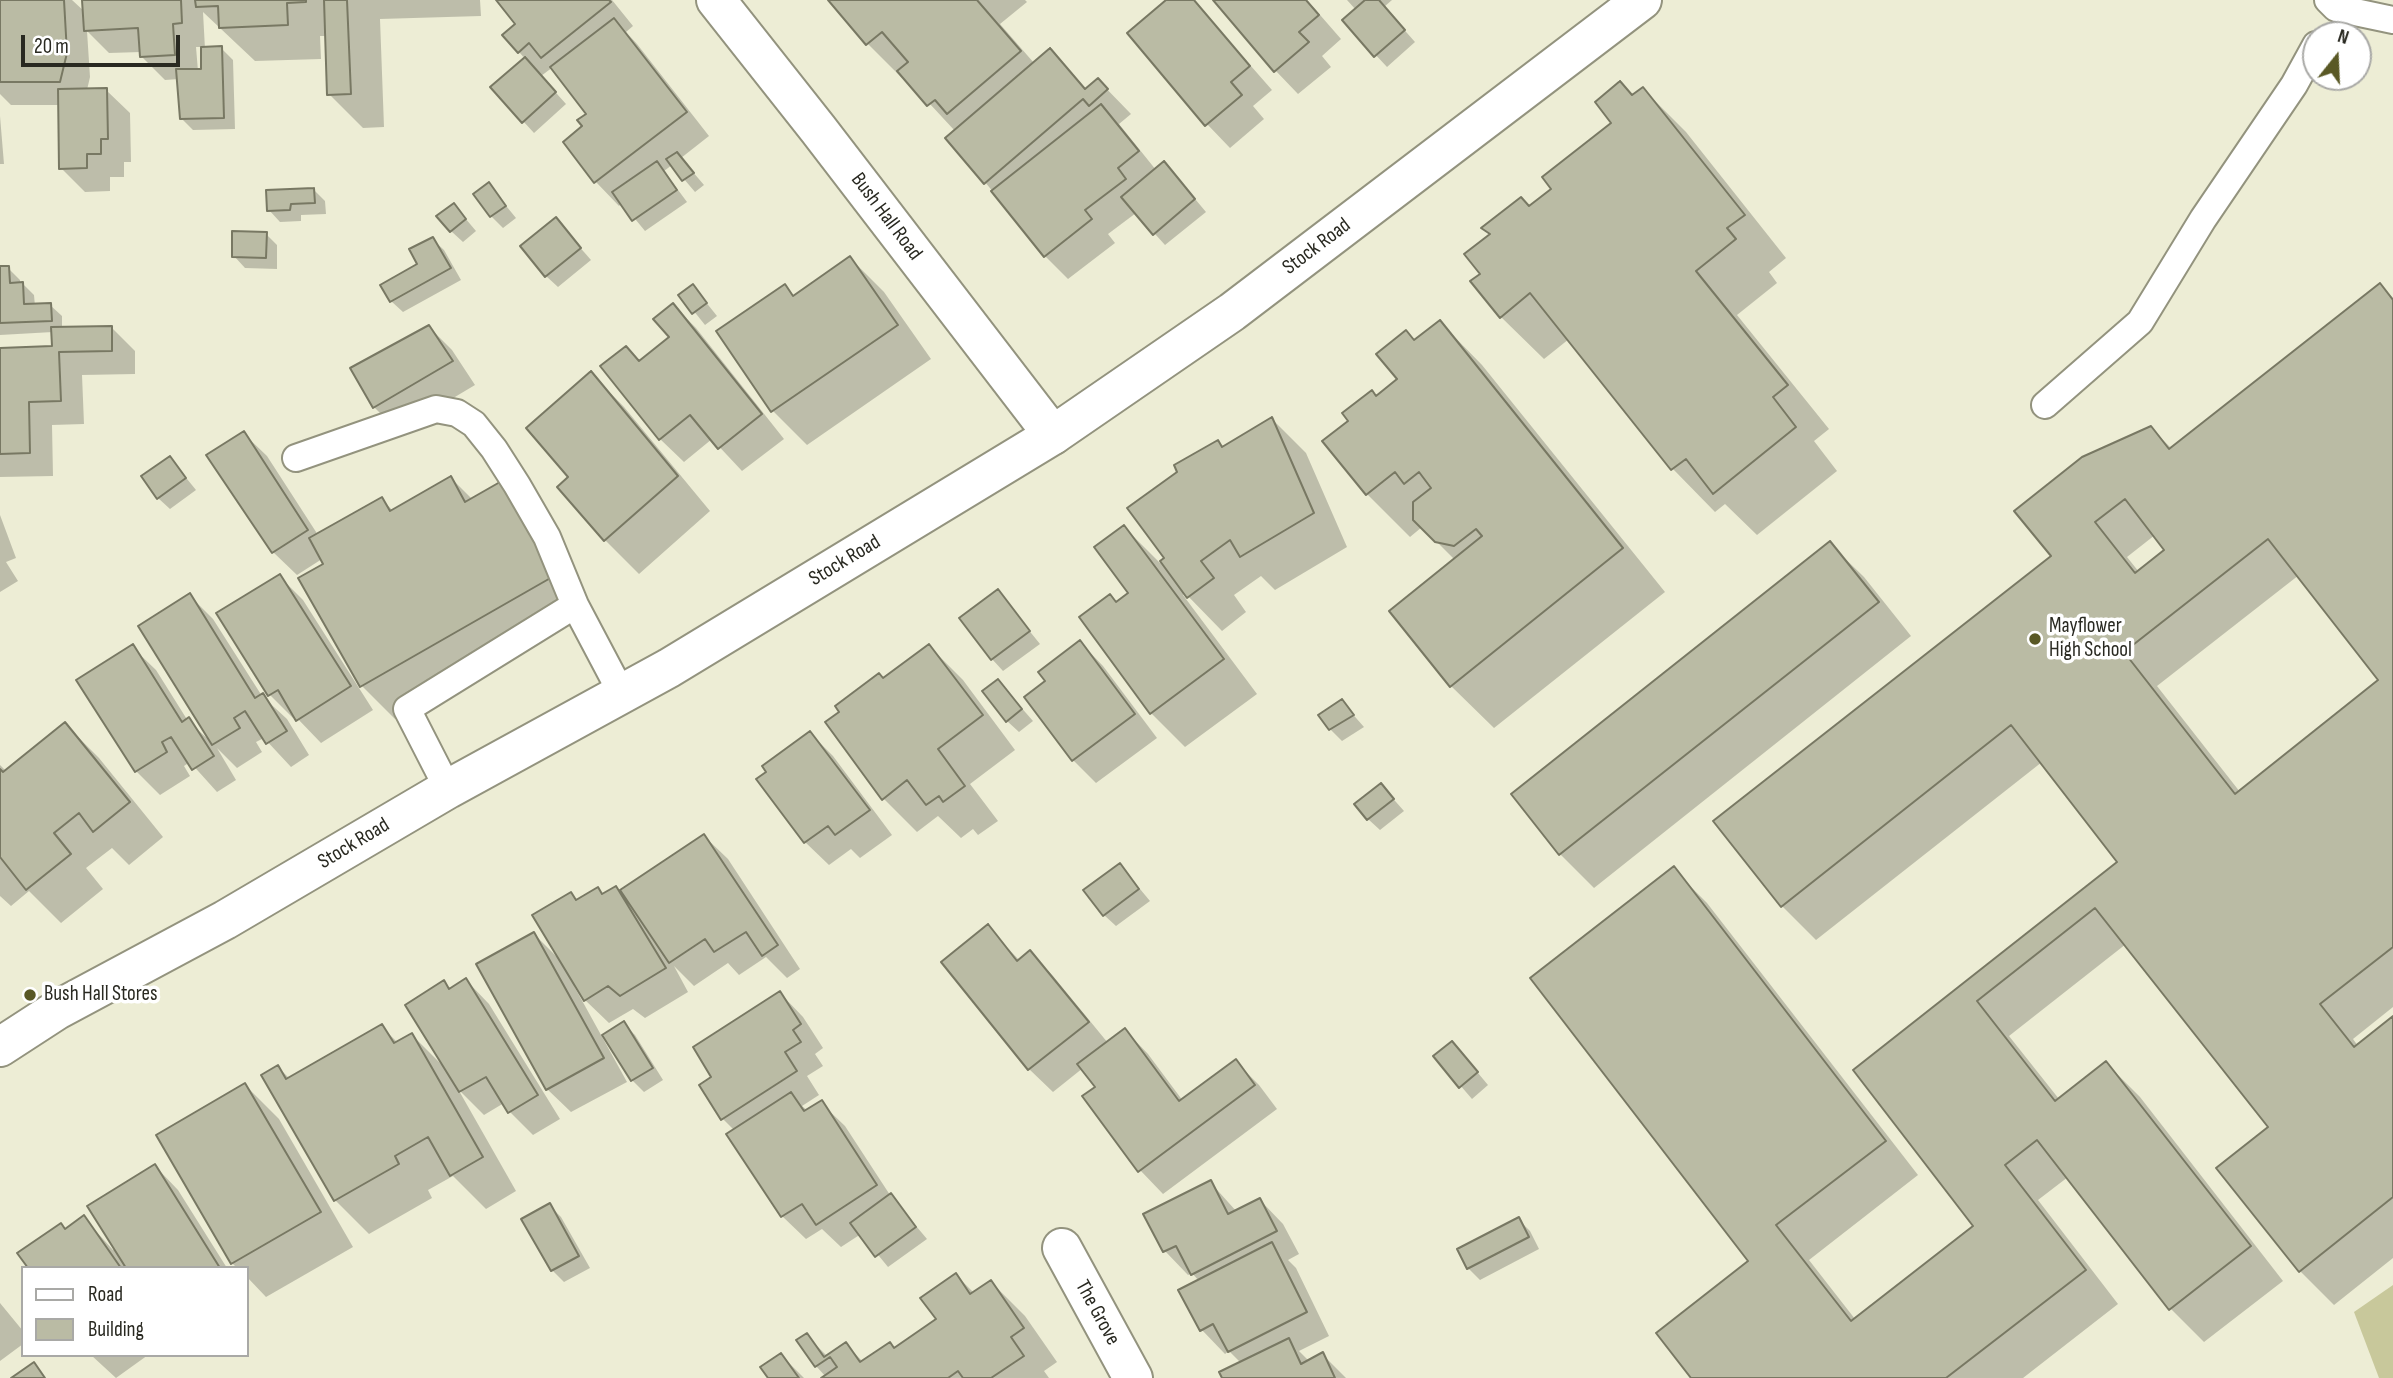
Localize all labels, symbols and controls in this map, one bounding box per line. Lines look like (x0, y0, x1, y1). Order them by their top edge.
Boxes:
scale bar (24, 21, 184, 65)
north arrow (2302, 21, 2372, 91)
text: N (2335, 25, 2351, 50)
text: 20 m (34, 34, 69, 59)
street label: Bush Hall Road (845, 168, 927, 266)
street label: Stock Road (1278, 213, 1356, 281)
street label: Stock Road (805, 530, 885, 592)
place label: Mayflower High School (2049, 614, 2132, 664)
marker: Mayflower High School (2027, 631, 2043, 647)
street label: Stock Road (314, 813, 394, 875)
place label: Bush Hall Stores (44, 982, 158, 1008)
marker: Bush Hall Stores (22, 987, 38, 1003)
legend (21, 1266, 248, 1357)
street label: The Grove (1069, 1276, 1125, 1350)
text: Road (88, 1282, 123, 1307)
text: Building (88, 1317, 144, 1342)

